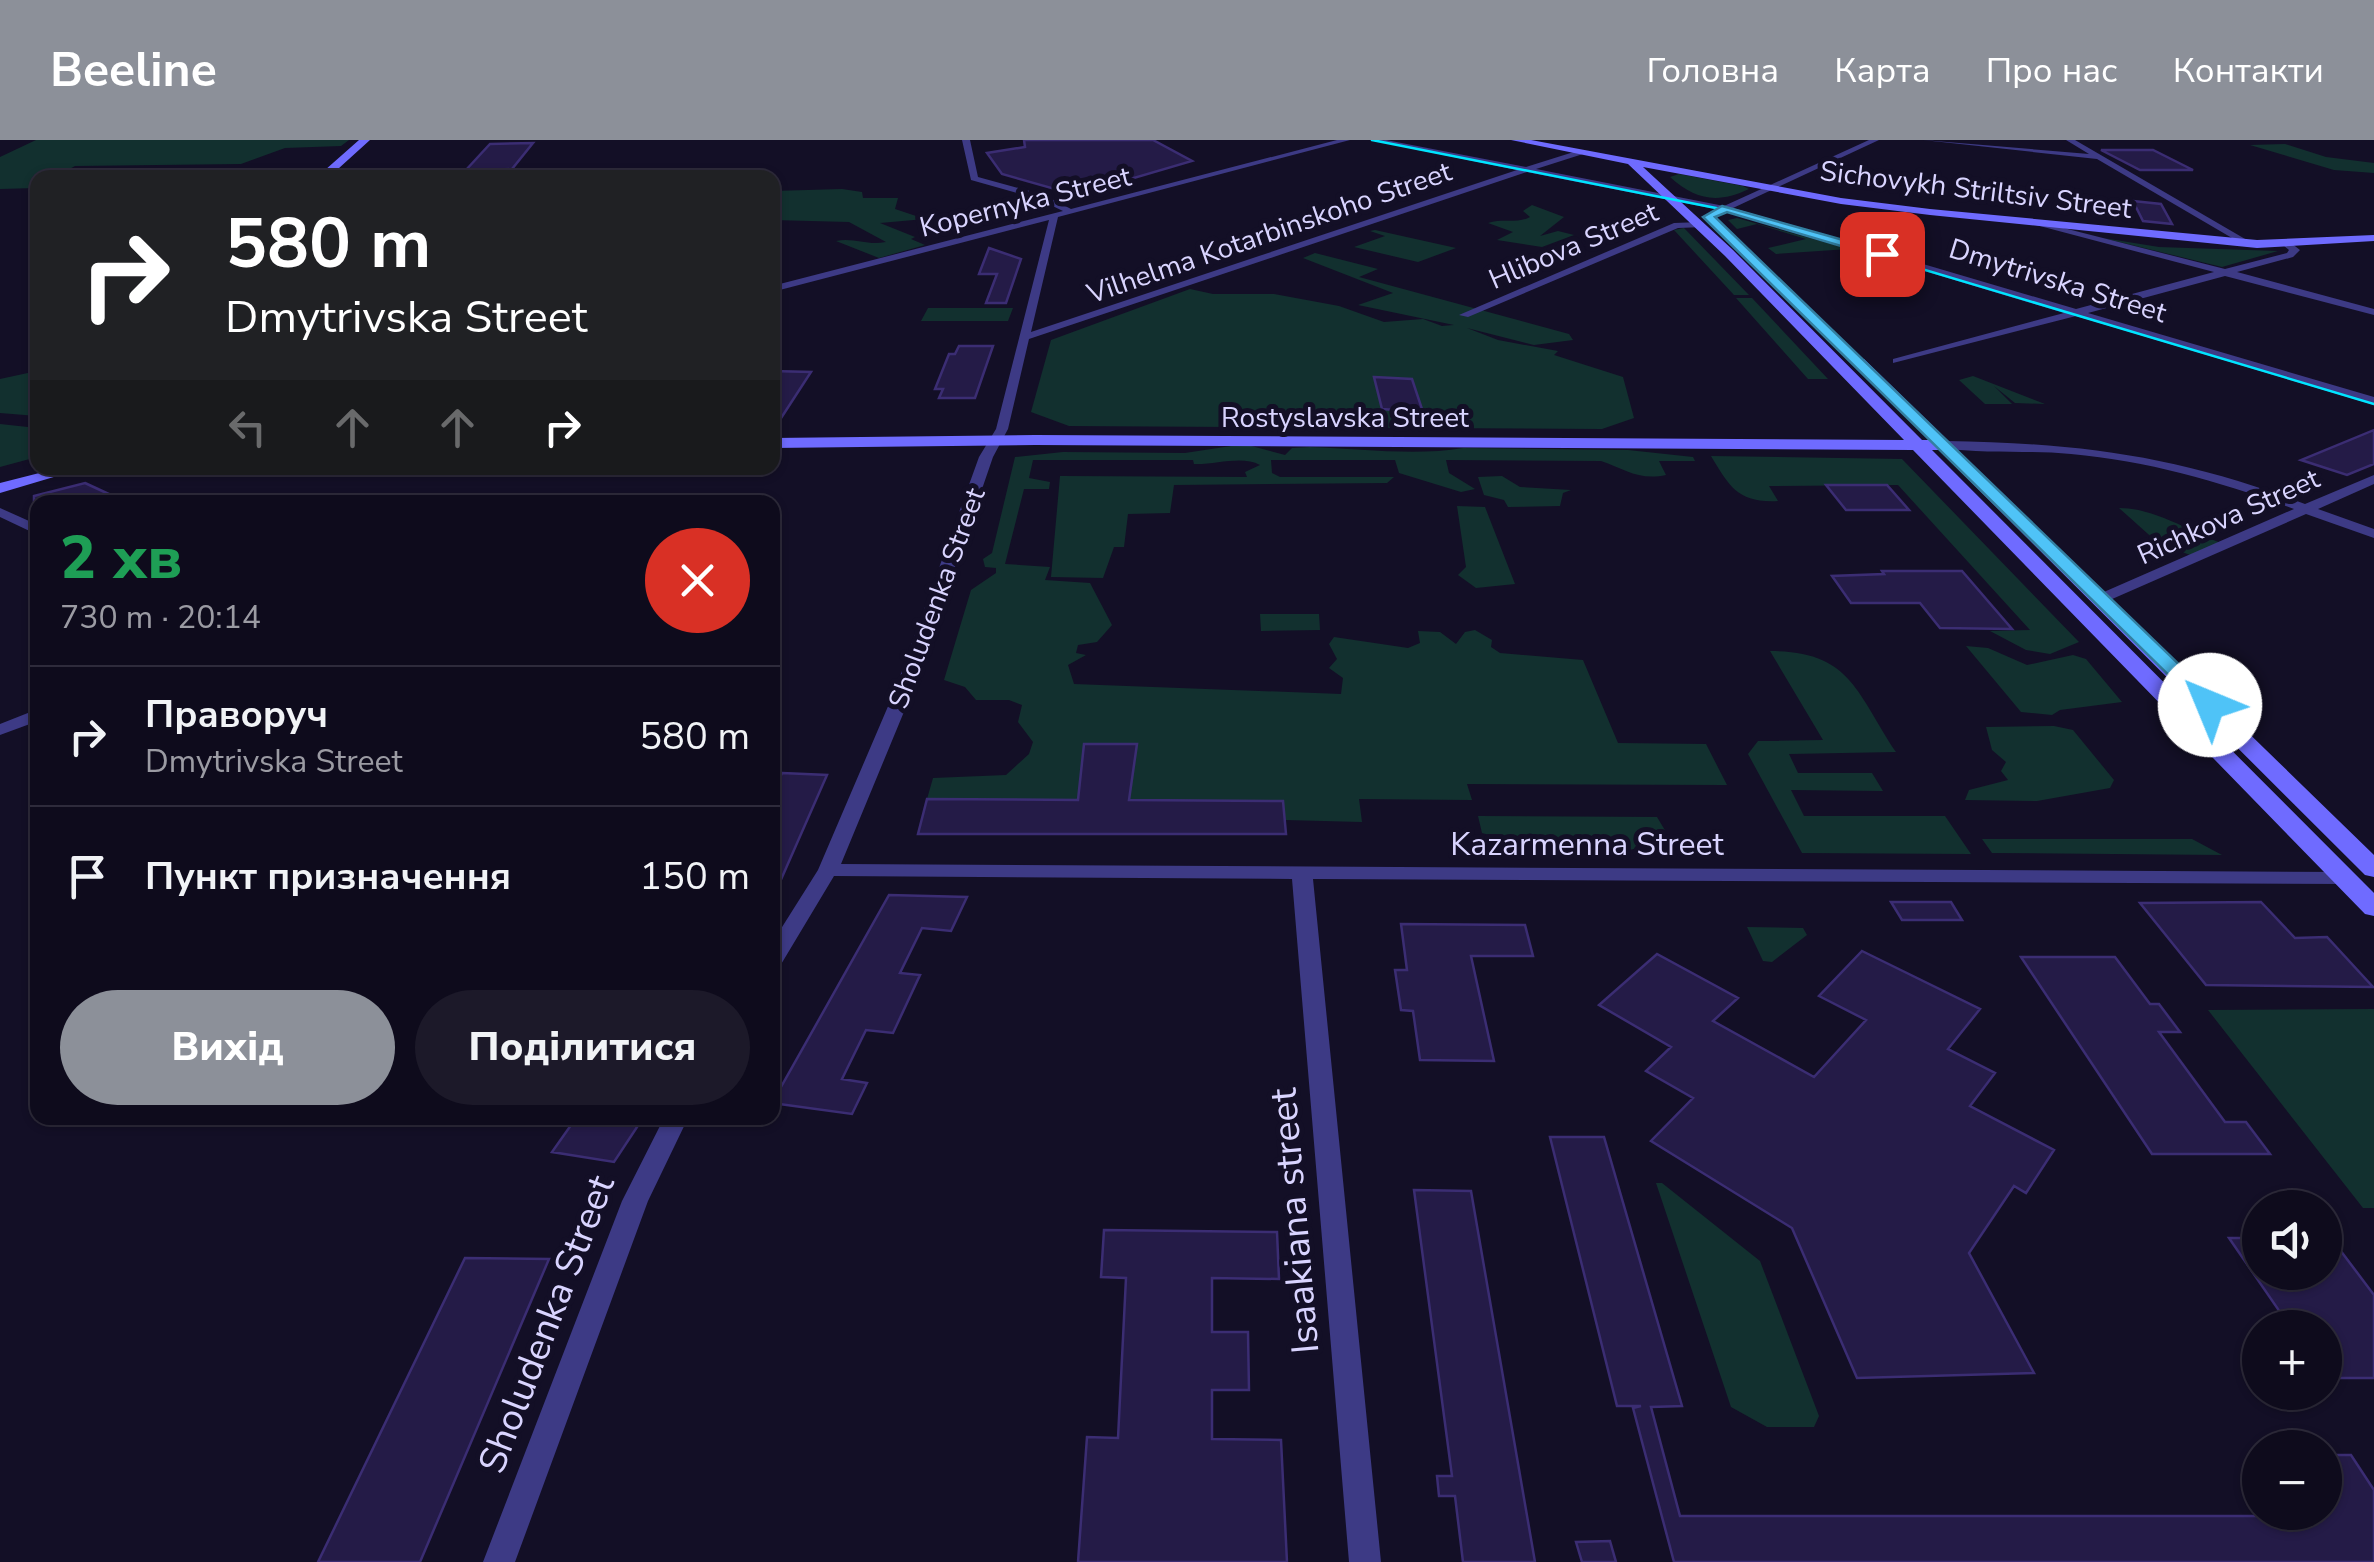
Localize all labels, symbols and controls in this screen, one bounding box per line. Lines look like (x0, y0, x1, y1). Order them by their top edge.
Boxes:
text: Beeline (50, 37, 217, 103)
text: Головна (1646, 47, 1779, 94)
text: Карта (1834, 47, 1931, 94)
text: Про нас (1986, 47, 2118, 94)
text: Контакти (2173, 47, 2324, 94)
street label: Sichovykh Striltsiv Street (1818, 152, 2134, 228)
street label: Vilhelma Kotarbinskoho Street (1081, 153, 1457, 314)
street label: Kopernyka Street (916, 157, 1135, 247)
street label: Hlibova Street (1483, 193, 1664, 299)
text: 580 m (225, 196, 431, 292)
icon: right (60, 210, 190, 340)
pin (1840, 212, 1925, 297)
icon: arrive (1855, 227, 1910, 282)
street label: Dmytrivska Street (1944, 230, 2171, 332)
text: Dmytrivska Street (225, 287, 587, 348)
street label: Rostyslavska Street (1221, 399, 1469, 437)
icon: left (220, 400, 275, 455)
icon: ahead (325, 400, 380, 455)
icon: ahead (430, 400, 485, 455)
icon: right (535, 400, 590, 455)
street label: Richkova Street (2131, 460, 2326, 574)
street label: Sholudenka Street (879, 483, 995, 714)
text: 2 хв (60, 517, 182, 599)
button: close (645, 528, 750, 633)
text: 730 m · 20:14 (60, 596, 261, 639)
position arrow (2158, 653, 2262, 757)
text: Праворуч (145, 689, 328, 740)
icon: right (60, 709, 115, 764)
text: 580 m (639, 711, 750, 762)
text: Dmytrivska Street (145, 740, 403, 783)
street label: Kazarmenna Street (1450, 823, 1724, 866)
icon: arrive (60, 849, 115, 904)
text: Пункт призначення (145, 851, 511, 902)
text: 150 m (639, 851, 750, 902)
button: Вихід (60, 990, 395, 1105)
button: Поділитися (415, 990, 750, 1105)
street label: Isaakiana street (1257, 1085, 1332, 1356)
street label: Sholudenka Street (466, 1167, 627, 1480)
map controls (2242, 1190, 2342, 1530)
button: sound (2242, 1190, 2342, 1290)
button: + (2242, 1310, 2342, 1410)
button: − (2242, 1430, 2342, 1530)

